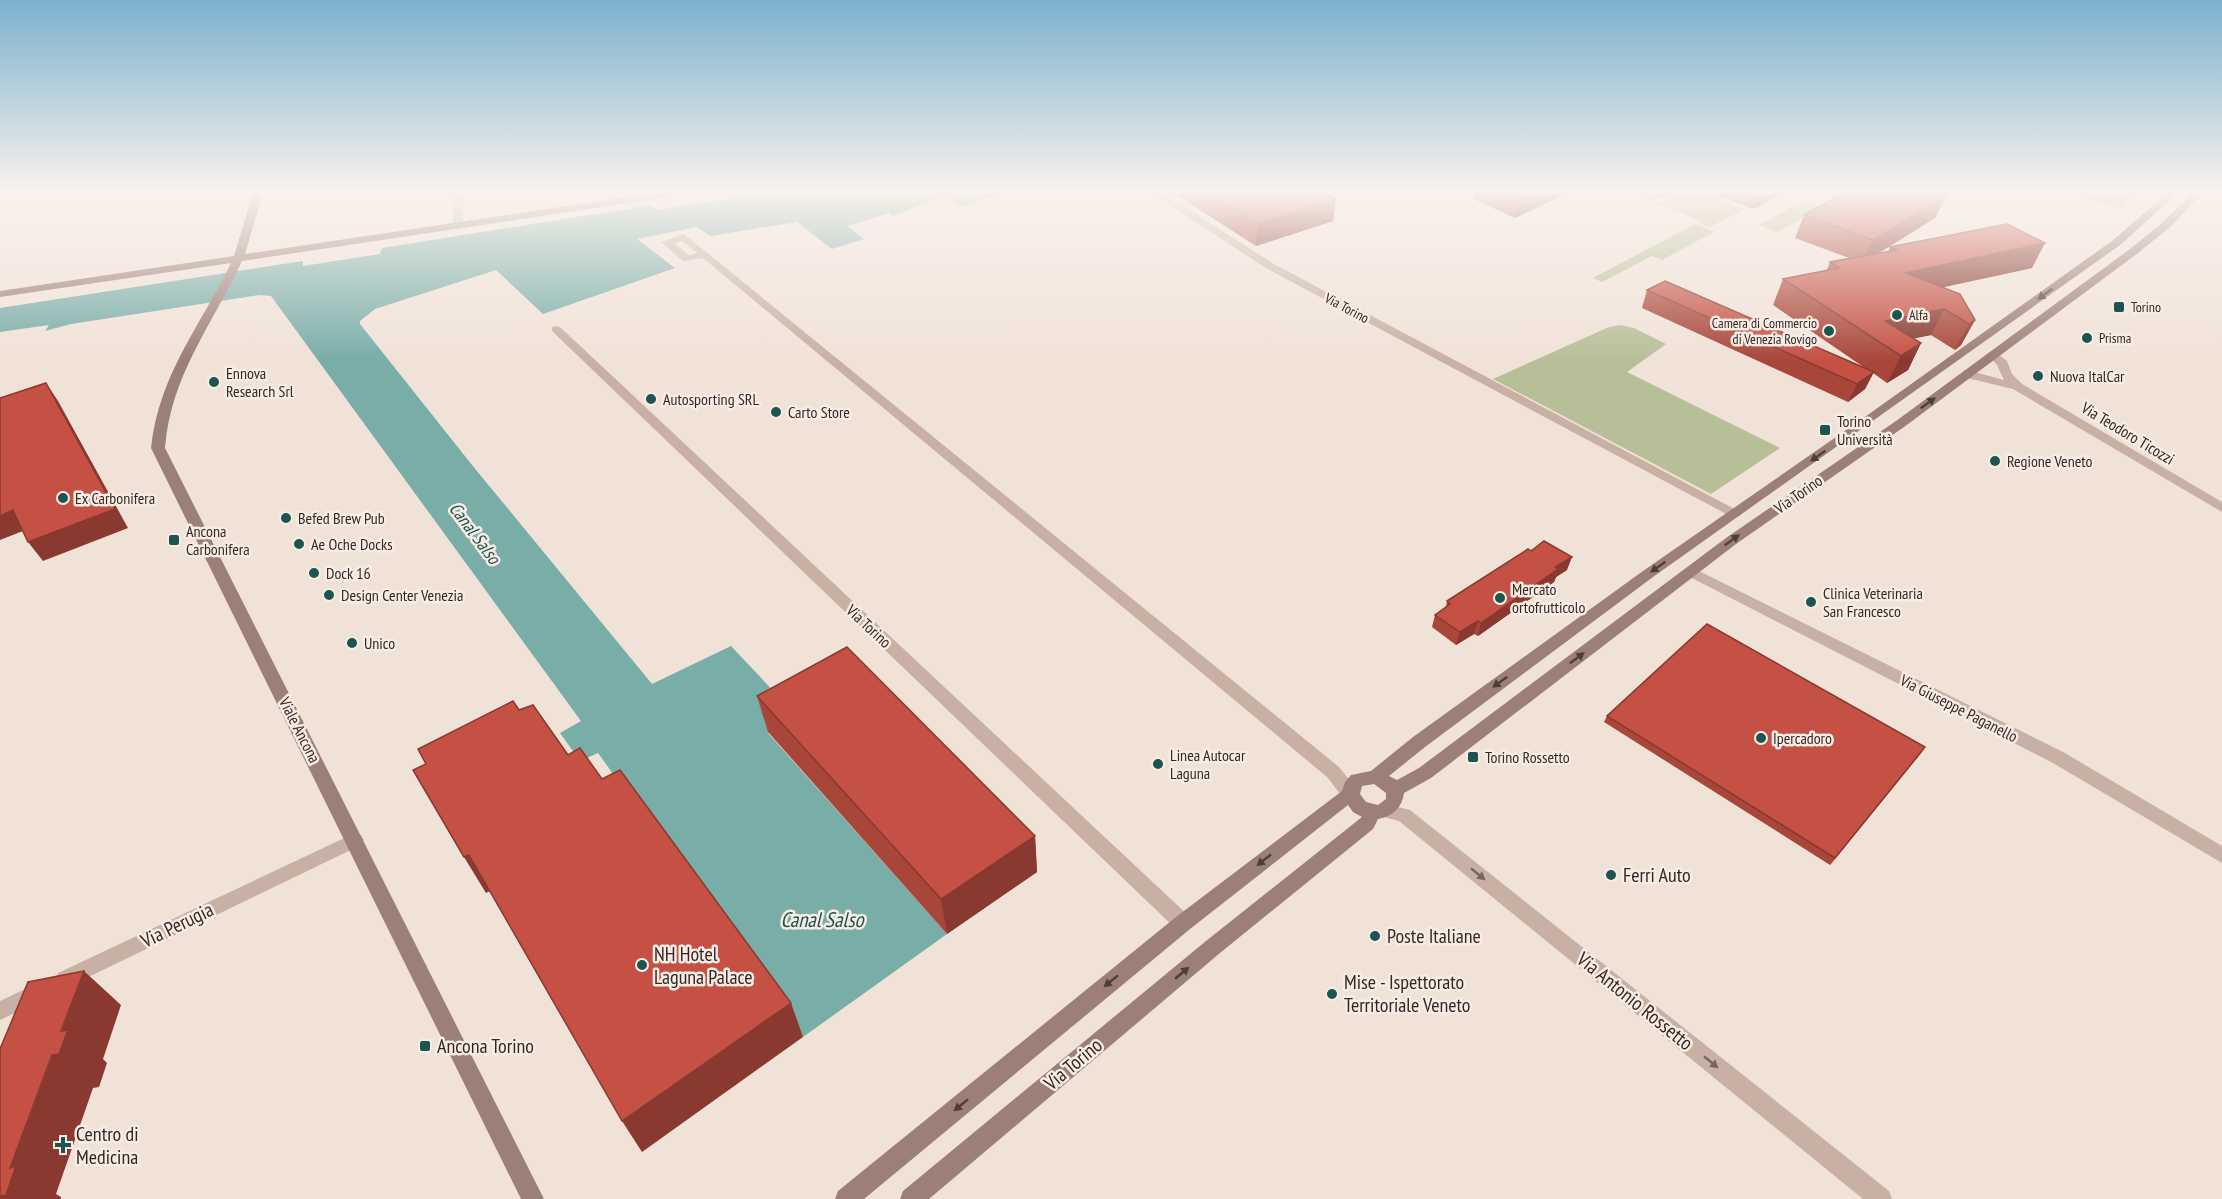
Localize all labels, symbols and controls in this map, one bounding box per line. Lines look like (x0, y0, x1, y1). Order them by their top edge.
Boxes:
street label: Via Torino (1321, 288, 1372, 327)
one-way arrow (2037, 288, 2053, 300)
place label: Torino (2131, 298, 2161, 316)
marker: Torino (2112, 300, 2126, 314)
place label: Alfa (1909, 306, 1928, 324)
marker: Alfa (1890, 308, 1904, 322)
place label: Camera di Commercio di Venezia Rovigo (1712, 314, 1817, 348)
marker: Camera di Commercio di Venezia Rovigo (1822, 324, 1836, 338)
place label: Prisma (2099, 329, 2131, 347)
marker: Prisma (2080, 331, 2094, 345)
place label: Ennova Research Srl (226, 363, 294, 401)
place label: Nuova ItalCar (2050, 366, 2125, 386)
marker: Nuova ItalCar (2031, 369, 2045, 383)
marker: Ennova Research Srl (207, 375, 221, 389)
place label: Autosporting SRL (663, 389, 759, 409)
marker: Autosporting SRL (644, 392, 658, 406)
street label: Via Teodoro Ticozzi (2077, 397, 2178, 469)
one-way arrow (1920, 398, 1935, 410)
place label: Carto Store (788, 402, 850, 422)
marker: Carto Store (769, 405, 783, 419)
place label: Torino Università (1837, 411, 1893, 449)
marker: Torino Università (1818, 423, 1832, 437)
one-way arrow (1810, 450, 1826, 462)
place label: Regione Veneto (2007, 451, 2093, 471)
marker: Regione Veneto (1988, 454, 2002, 468)
street label: Via Torino (1769, 470, 1826, 518)
place label: Ex Carbonifera (75, 488, 155, 508)
marker: Ex Carbonifera (56, 491, 70, 505)
water label: Canal Salso (444, 498, 506, 569)
place label: Befed Brew Pub (298, 508, 385, 528)
marker: Befed Brew Pub (279, 511, 293, 525)
place label: Ancona Carbonifera (186, 521, 250, 559)
marker: Ancona Carbonifera (167, 533, 181, 547)
place label: Ae Oche Docks (311, 534, 393, 554)
one-way arrow (1725, 535, 1740, 547)
marker: Ae Oche Docks (292, 537, 306, 551)
one-way arrow (1650, 561, 1666, 573)
place label: Dock 16 (326, 563, 371, 583)
marker: Dock 16 (307, 566, 321, 580)
place label: Mercato ortofrutticolo (1512, 579, 1585, 617)
place label: Clinica Veterinaria San Francesco (1823, 583, 1923, 621)
place label: Design Center Venezia (341, 585, 463, 605)
marker: Design Center Venezia (322, 588, 336, 602)
marker: Mercato ortofrutticolo (1493, 591, 1507, 605)
marker: Clinica Veterinaria San Francesco (1804, 595, 1818, 609)
street label: Via Torino (842, 599, 896, 652)
place label: Unico (364, 633, 395, 653)
marker: Unico (345, 636, 359, 650)
one-way arrow (1569, 652, 1585, 664)
street label: Via Giuseppe Paganello (1896, 669, 2021, 746)
one-way arrow (1493, 676, 1508, 688)
street label: Viale Ancona (275, 693, 325, 766)
place label: Ipercadoro (1773, 728, 1832, 748)
marker: Ipercadoro (1754, 731, 1768, 745)
place label: Linea Autocar Laguna (1170, 745, 1246, 783)
place label: Torino Rossetto (1485, 747, 1570, 767)
marker: Torino Rossetto (1466, 750, 1480, 764)
marker: Linea Autocar Laguna (1151, 757, 1165, 771)
one-way arrow (1256, 853, 1272, 866)
place label: Ferri Auto (1623, 862, 1691, 888)
one-way arrow (1470, 868, 1486, 881)
marker: Ferri Auto (1604, 868, 1618, 882)
street label: Via Perugia (135, 896, 218, 954)
water label: Canal Salso (780, 906, 866, 933)
place label: Poste Italiane (1387, 923, 1481, 949)
marker: Poste Italiane (1368, 929, 1382, 943)
place label: NH Hotel Laguna Palace (654, 941, 753, 990)
street label: Via Antonio Rossetto (1571, 946, 1698, 1056)
marker: NH Hotel Laguna Palace (635, 958, 649, 972)
one-way arrow (1174, 967, 1190, 980)
place label: Mise - Ispettorato Territoriale Veneto (1344, 969, 1470, 1018)
one-way arrow (1104, 974, 1119, 987)
marker: Mise - Ispettorato Territoriale Veneto (1325, 987, 1339, 1001)
street label: Via Torino (1038, 1032, 1107, 1096)
place label: Ancona Torino (437, 1033, 534, 1059)
marker: Ancona Torino (418, 1039, 432, 1053)
one-way arrow (1704, 1056, 1719, 1068)
one-way arrow (953, 1098, 969, 1111)
place label: Centro di Medicina (76, 1121, 139, 1170)
marker: Centro di Medicina (54, 1136, 72, 1154)

